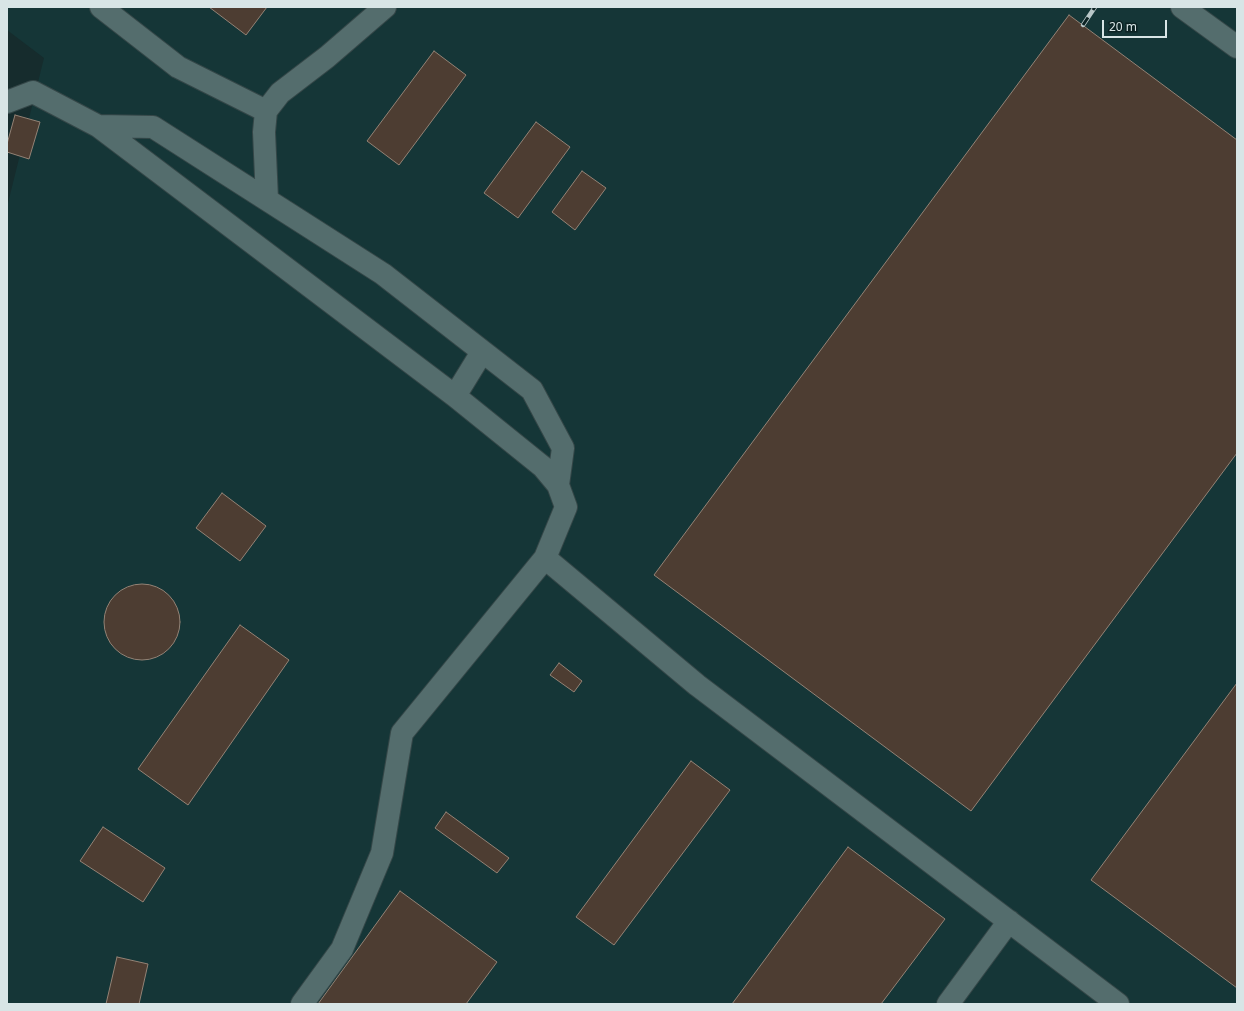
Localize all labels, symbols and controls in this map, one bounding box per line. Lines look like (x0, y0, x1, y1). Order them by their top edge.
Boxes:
scale bar (1104, 12, 1169, 38)
text: 20 m (1109, 18, 1137, 35)

